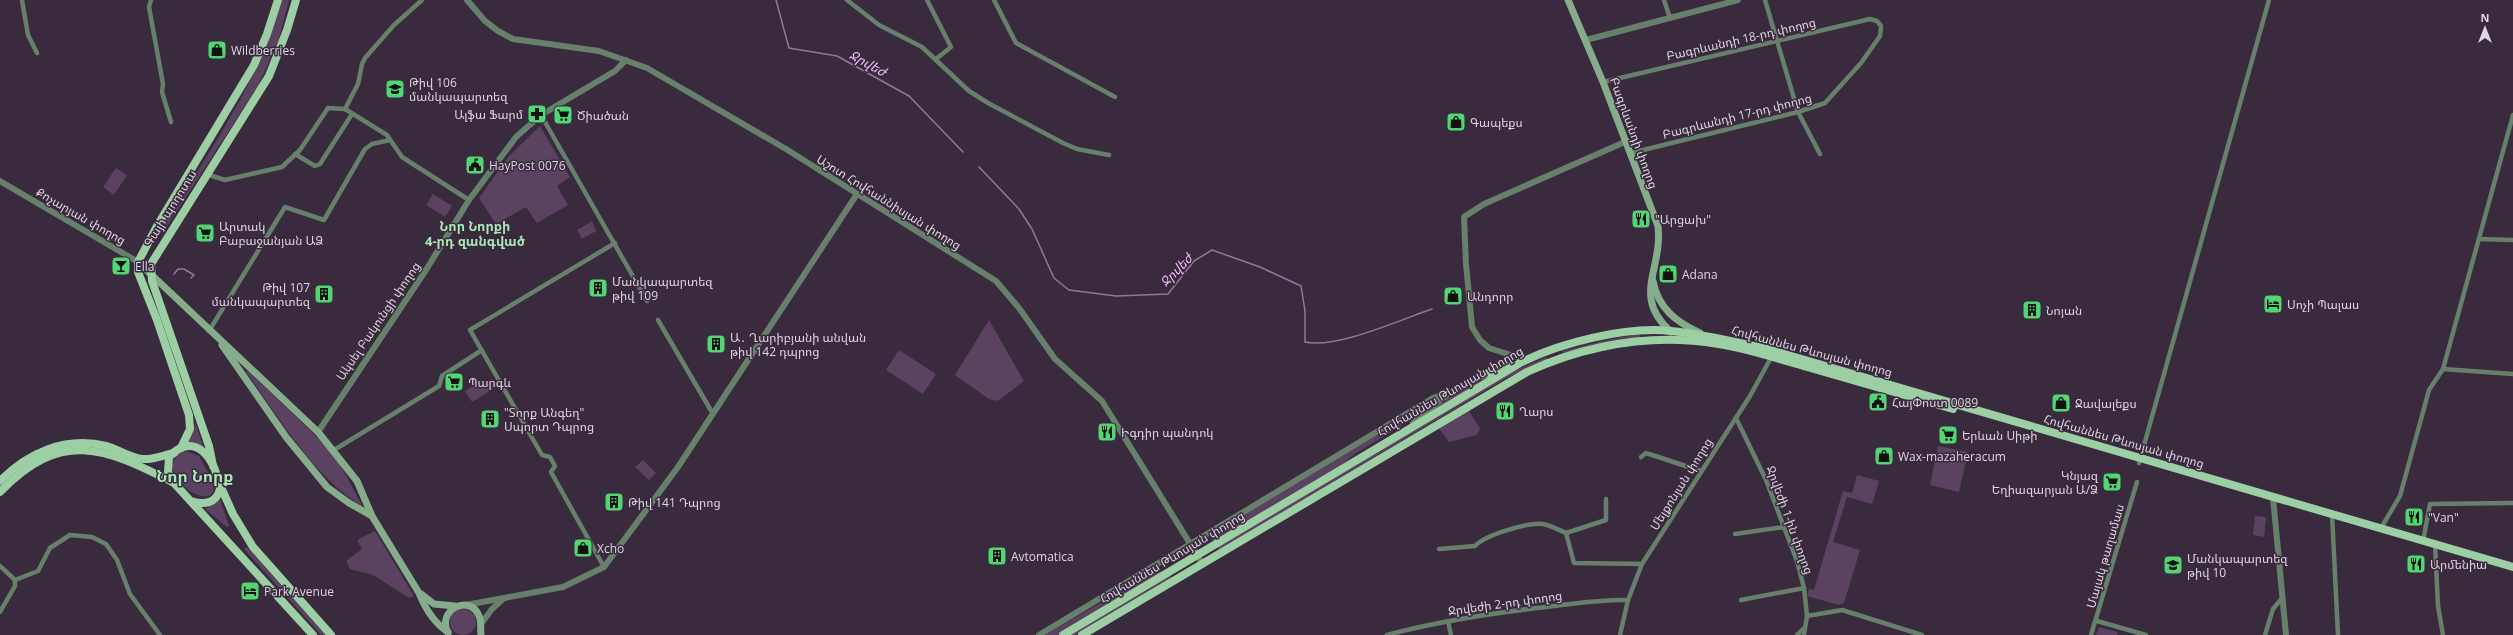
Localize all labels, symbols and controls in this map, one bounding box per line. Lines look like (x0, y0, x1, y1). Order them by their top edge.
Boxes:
north arrow (2465, 8, 2505, 48)
text: N (2481, 10, 2489, 25)
street label: Բագրևանդի 18-րդ փողոց (1664, 13, 1818, 65)
shop icon: Wildberries (206, 39, 228, 61)
place label: Wildberries (231, 42, 295, 59)
water label: Ջրվեժ (846, 46, 891, 81)
place label: Թիվ 106 մանկապարտեզ (409, 74, 508, 105)
street label: Բագրևանդի փողոց (1606, 75, 1662, 191)
school or university icon: Թիվ 106 մանկապարտեզ (384, 78, 406, 100)
street label: Բագրևանդի 17-րդ փողոց (1661, 89, 1813, 143)
pharmacy icon: Ալֆա Ֆարմ (526, 103, 548, 125)
supermarket icon: Ծիածան (552, 104, 574, 126)
place label: Ալֆա Ֆարմ (454, 106, 523, 123)
place label: Ծիածան (577, 107, 629, 124)
shop icon: Գապեքս (1445, 111, 1467, 133)
place label: Գապեքս (1470, 114, 1523, 131)
street label: Աշոտ Հովհաննիսյան փողոց (813, 150, 965, 254)
public building icon: HayPost 0076 (464, 154, 486, 176)
place label: HayPost 0076 (489, 157, 566, 174)
street label: Գայի պողոտա (139, 166, 201, 250)
street label: Քոչարյան փողոց (33, 183, 129, 249)
restaurant icon: "Արցախ" (1630, 208, 1652, 230)
place label: "Արցախ" (1655, 211, 1711, 228)
district label: Նոր Նորքի 4-րդ զանգված (425, 217, 525, 250)
place label: Արտակ Բաբաջանյան ԱՁ (219, 218, 324, 249)
supermarket icon: Արտակ Բաբաջանյան ԱՁ (194, 222, 216, 244)
water label: Ջրվեժ (1156, 248, 1198, 290)
bar icon: Ella (110, 255, 132, 277)
place label: Ella (135, 258, 154, 275)
street label: Ակսել Բակունցի փողոց (332, 258, 424, 384)
shop icon: Adana (1657, 263, 1679, 285)
place label: Adana (1682, 266, 1718, 283)
place label: Մանկապարտեզ թիվ 109 (612, 273, 713, 304)
building icon: Մանկապարտեզ թիվ 109 (587, 277, 609, 299)
place label: Թիվ 107 մանկապարտեզ (212, 279, 311, 310)
building icon: Թիվ 107 մանկապարտեզ (313, 283, 335, 305)
shop icon: Անդորր (1442, 285, 1464, 307)
place label: Անդորր (1467, 288, 1513, 305)
hotel icon: Սոչի Պալաս (2262, 293, 2284, 315)
place label: Սոչի Պալաս (2287, 296, 2359, 313)
building icon: Նոյան (2021, 299, 2043, 321)
place label: Նոյան (2046, 302, 2082, 319)
street label: Հովհաննես Թևոսյան փողոց (1730, 321, 1894, 381)
place label: Ա․ Ղարիբյանի անվան թիվ 142 դպրոց (730, 329, 866, 360)
building icon: Ա․ Ղարիբյանի անվան թիվ 142 դպրոց (705, 333, 727, 355)
street label: Հովհաննես Թևոսյան փողոց (1374, 342, 1526, 440)
supermarket icon: Պարգև (443, 371, 465, 393)
place label: Պարգև (468, 374, 511, 391)
public building icon: ՀայՓոստ 0089 (1867, 391, 1889, 413)
shop icon: Ջավալեքս (2050, 392, 2072, 414)
place label: ՀայՓոստ 0089 (1892, 394, 1978, 411)
place label: Ջավալեքս (2075, 395, 2137, 412)
restaurant icon: Ղարս (1494, 400, 1516, 422)
place label: Ղարս (1519, 403, 1554, 420)
place label: "Տորք Անգեղ" Սպորտ Դպրոց (504, 404, 594, 435)
building icon: "Տորք Անգեղ" Սպորտ Դպրոց (479, 408, 501, 430)
street label: Հովհաննես Թևոսյան փողոց (2042, 410, 2206, 472)
restaurant icon: Իգդիր պանդոկ (1096, 421, 1118, 443)
place label: Իգդիր պանդոկ (1121, 424, 1214, 441)
supermarket icon: Երևան Սիթի (1937, 424, 1959, 446)
place label: Երևան Սիթի (1962, 427, 2037, 444)
street label: Մելքոնյան փողոց (1646, 435, 1716, 533)
shop icon: Wax-mazaheracum (1873, 445, 1895, 467)
place label: Wax-mazaheracum (1898, 448, 2006, 465)
street label: Ջրվեժի 1-ին փողոց (1762, 463, 1818, 577)
district label: Նոր Նորք (157, 465, 233, 487)
place label: Կնյազ Եղիազարյան Ա/Ձ (1992, 467, 2099, 498)
supermarket icon: Կնյազ Եղիազարյան Ա/Ձ (2101, 471, 2123, 493)
building icon: Թիվ 141 Դպրոց (603, 491, 625, 513)
place label: Թիվ 141 Դպրոց (628, 494, 721, 511)
street label: Մայակ թաղամաս (2082, 502, 2128, 610)
restaurant icon: "Van" (2403, 506, 2425, 528)
street label: Հովհաննես Թևոսյան փողոց (1096, 507, 1248, 607)
place label: "Van" (2428, 509, 2459, 526)
shop icon: Xcho (572, 537, 594, 559)
place label: Xcho (597, 540, 624, 557)
building icon: Avtomatica (986, 545, 1008, 567)
place label: Avtomatica (1011, 548, 1074, 565)
place label: Մանկապարտեզ թիվ 10 (2187, 550, 2288, 581)
restaurant icon: Արմենիա (2405, 553, 2427, 575)
school or university icon: Մանկապարտեզ թիվ 10 (2162, 554, 2184, 576)
place label: Արմենիա (2430, 556, 2487, 573)
hotel icon: Park Avenue (239, 580, 261, 602)
place label: Park Avenue (264, 583, 334, 600)
street label: Ջրվեժի 2-րդ փողոց (1447, 587, 1563, 619)

